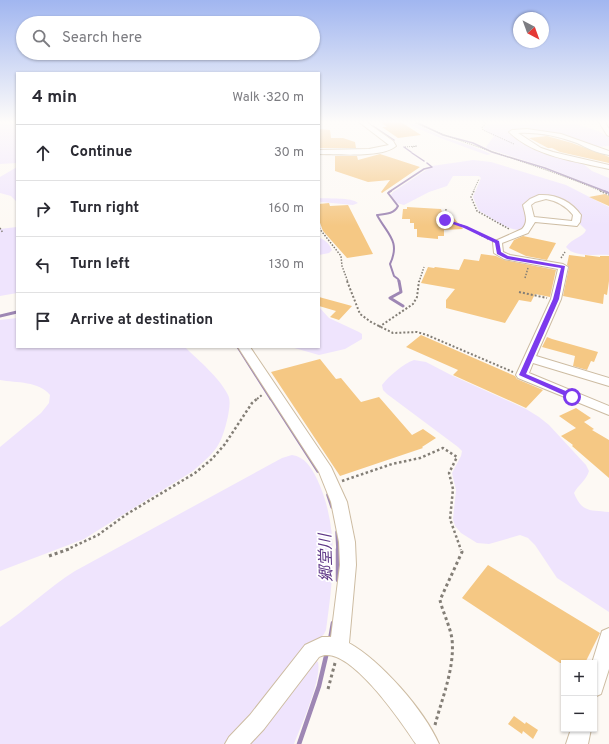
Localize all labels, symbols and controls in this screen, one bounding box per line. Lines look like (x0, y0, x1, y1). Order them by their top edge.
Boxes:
north arrow (513, 12, 549, 48)
search box (16, 16, 320, 60)
icon: search (30, 27, 52, 49)
text: Search here (62, 29, 142, 48)
text: 4 min (32, 87, 77, 109)
text: Walk · 320 m (232, 90, 304, 106)
icon: ahead (32, 142, 54, 164)
text: Continue (70, 143, 132, 162)
text: 30 m (274, 145, 304, 161)
icon: right (32, 198, 54, 220)
text: Turn right (70, 199, 139, 218)
text: 160 m (269, 201, 304, 217)
route end (436, 211, 454, 229)
icon: left (32, 254, 54, 276)
text: Turn left (70, 255, 130, 274)
text: 130 m (269, 257, 304, 273)
icon: arrive (32, 310, 54, 332)
text: Arrive at destination (70, 311, 213, 330)
route start (563, 388, 581, 406)
water label: 郷堂川 (316, 532, 338, 582)
map controls (561, 660, 597, 732)
button: + (561, 660, 597, 696)
button: − (561, 696, 597, 732)

